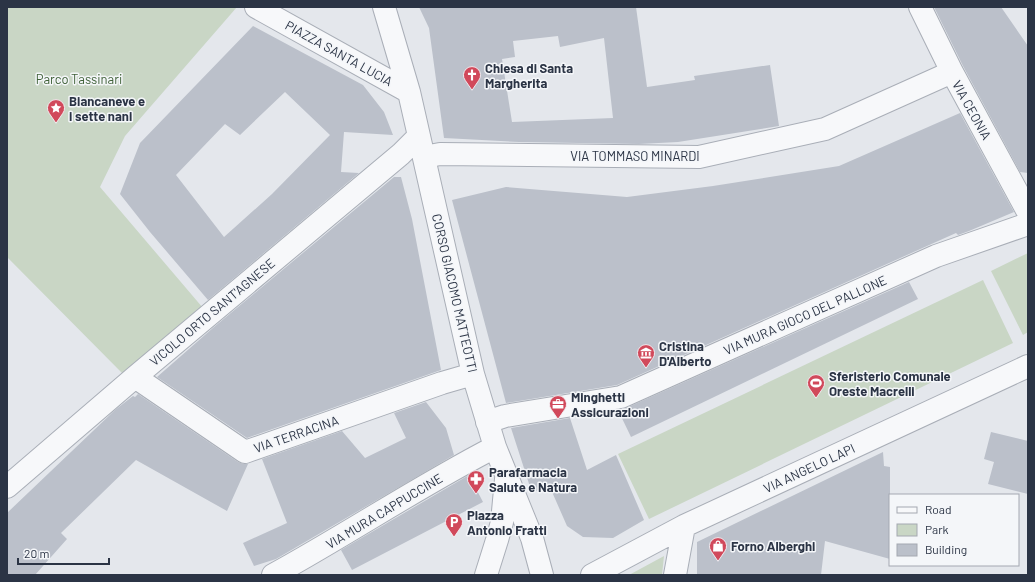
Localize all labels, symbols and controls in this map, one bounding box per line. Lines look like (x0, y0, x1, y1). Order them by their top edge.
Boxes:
street label: PIAZZA SANTA LUCIA (283, 17, 396, 89)
place label: Chiesa di Santa Margherita (485, 60, 573, 91)
church icon: Chiesa di Santa Margherita (462, 65, 482, 90)
park label: Parco Tassinari (36, 71, 122, 87)
street label: VIA CEONIA (949, 78, 995, 143)
place label: Biancaneve e i sette nani (69, 93, 145, 124)
place icon: Biancaneve e i sette nani (46, 98, 66, 123)
street label: VIA TOMMASO MINARDI (570, 148, 700, 164)
street label: CORSO GIACOMO MATTEOTTI (429, 212, 481, 374)
street label: VICOLO ORTO SANT'AGNESE (146, 255, 278, 369)
street label: VIA MURA GIOCO DEL PALLONE (721, 272, 889, 358)
place label: Cristina D'Alberto (659, 338, 712, 369)
museum icon: Cristina D'Alberto (636, 343, 656, 368)
place label: Sferisterio Comunale Oreste Macrelli (829, 368, 951, 399)
sports icon: Sferisterio Comunale Oreste Macrelli (806, 373, 826, 398)
place label: Minghetti Assicurazioni (571, 389, 649, 420)
office icon: Minghetti Assicurazioni (548, 394, 568, 419)
street label: VIA TERRACINA (251, 412, 341, 456)
street label: VIA ANGELO LAPI (761, 440, 857, 496)
place label: Parafarmacia Salute e Natura (489, 464, 577, 495)
pharmacy icon: Parafarmacia Salute e Natura (466, 469, 486, 494)
street label: VIA MURA CAPPUCCINE (323, 470, 445, 552)
legend (889, 494, 1019, 566)
text: Road (925, 502, 952, 516)
place label: Piazza Antonio Fratti (467, 507, 547, 538)
parking icon: Piazza Antonio Fratti (444, 512, 464, 537)
text: Park (925, 522, 949, 536)
shop icon: Forno Alberghi (708, 536, 728, 561)
place label: Forno Alberghi (731, 538, 815, 554)
scale bar (18, 540, 109, 566)
text: Building (925, 542, 967, 556)
text: 20 m (24, 546, 50, 560)

